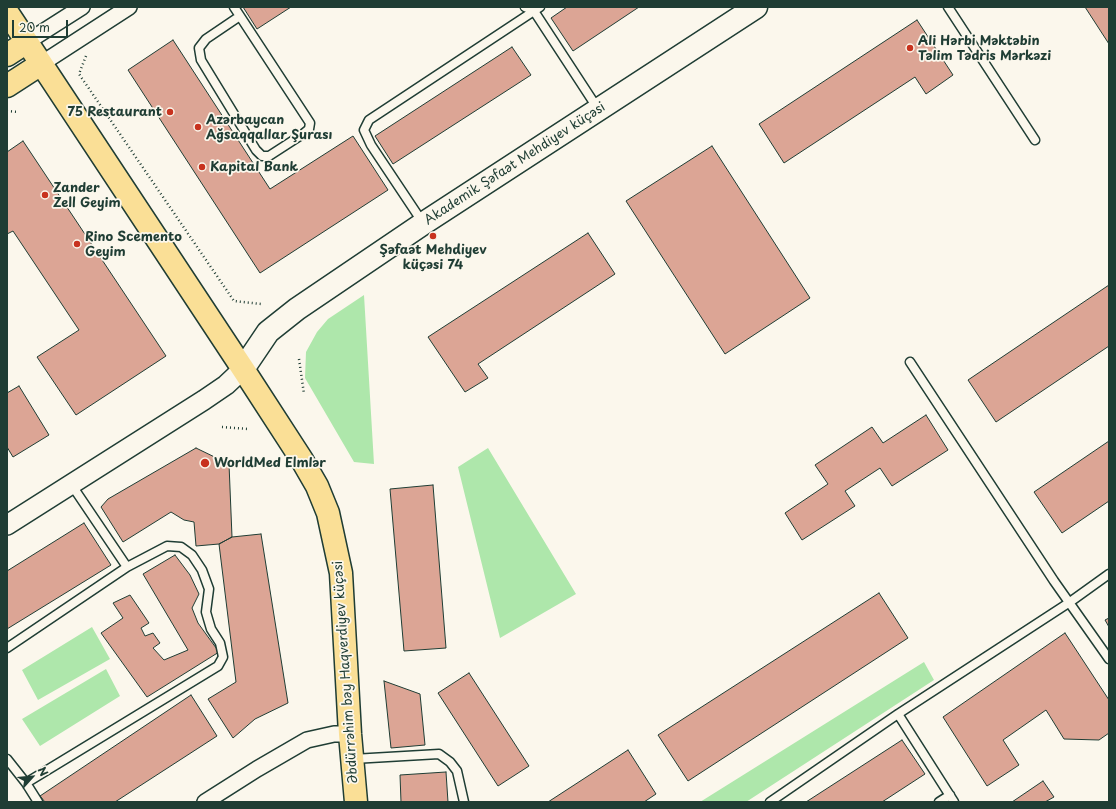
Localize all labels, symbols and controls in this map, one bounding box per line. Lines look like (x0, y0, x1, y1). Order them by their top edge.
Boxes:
scale bar (14, 12, 70, 38)
text: 20 m (19, 18, 50, 36)
place label: Ali Hərbi Məktəbin Təlim Tədris Mərkəzi (918, 33, 1051, 64)
marker: Ali Hərbi Məktəbin Təlim Tədris Mərkəzi (905, 43, 915, 53)
street label: Akademik Şəfaət Mehdiyev küçəsi (422, 100, 608, 228)
place label: 75 Restaurant (68, 104, 162, 120)
marker: 75 Restaurant (165, 107, 175, 117)
place label: Azərbaycan Ağsaqqallar Şurası (206, 112, 332, 143)
marker: Azərbaycan Ağsaqqallar Şurası (193, 122, 203, 132)
place label: Kapital Bank (210, 159, 298, 175)
marker: Kapital Bank (197, 162, 207, 172)
place label: Zander Zell Geyim (53, 180, 121, 211)
marker: Zander Zell Geyim (40, 190, 50, 200)
place label: Rino Scemento Geyim (85, 229, 182, 260)
marker: Şəfaət Mehdiyev küçəsi 74 (428, 231, 438, 241)
marker: Rino Scemento Geyim (72, 239, 82, 249)
place label: Şəfaət Mehdiyev küçəsi 74 (379, 242, 487, 273)
place label: WorldMed Elmlər (214, 455, 326, 471)
marker: WorldMed Elmlər (199, 457, 211, 469)
street label: Əbdürrəhim bəy Haqverdiyev küçəsi (330, 560, 362, 784)
north arrow (12, 757, 52, 797)
text: N (34, 764, 53, 779)

